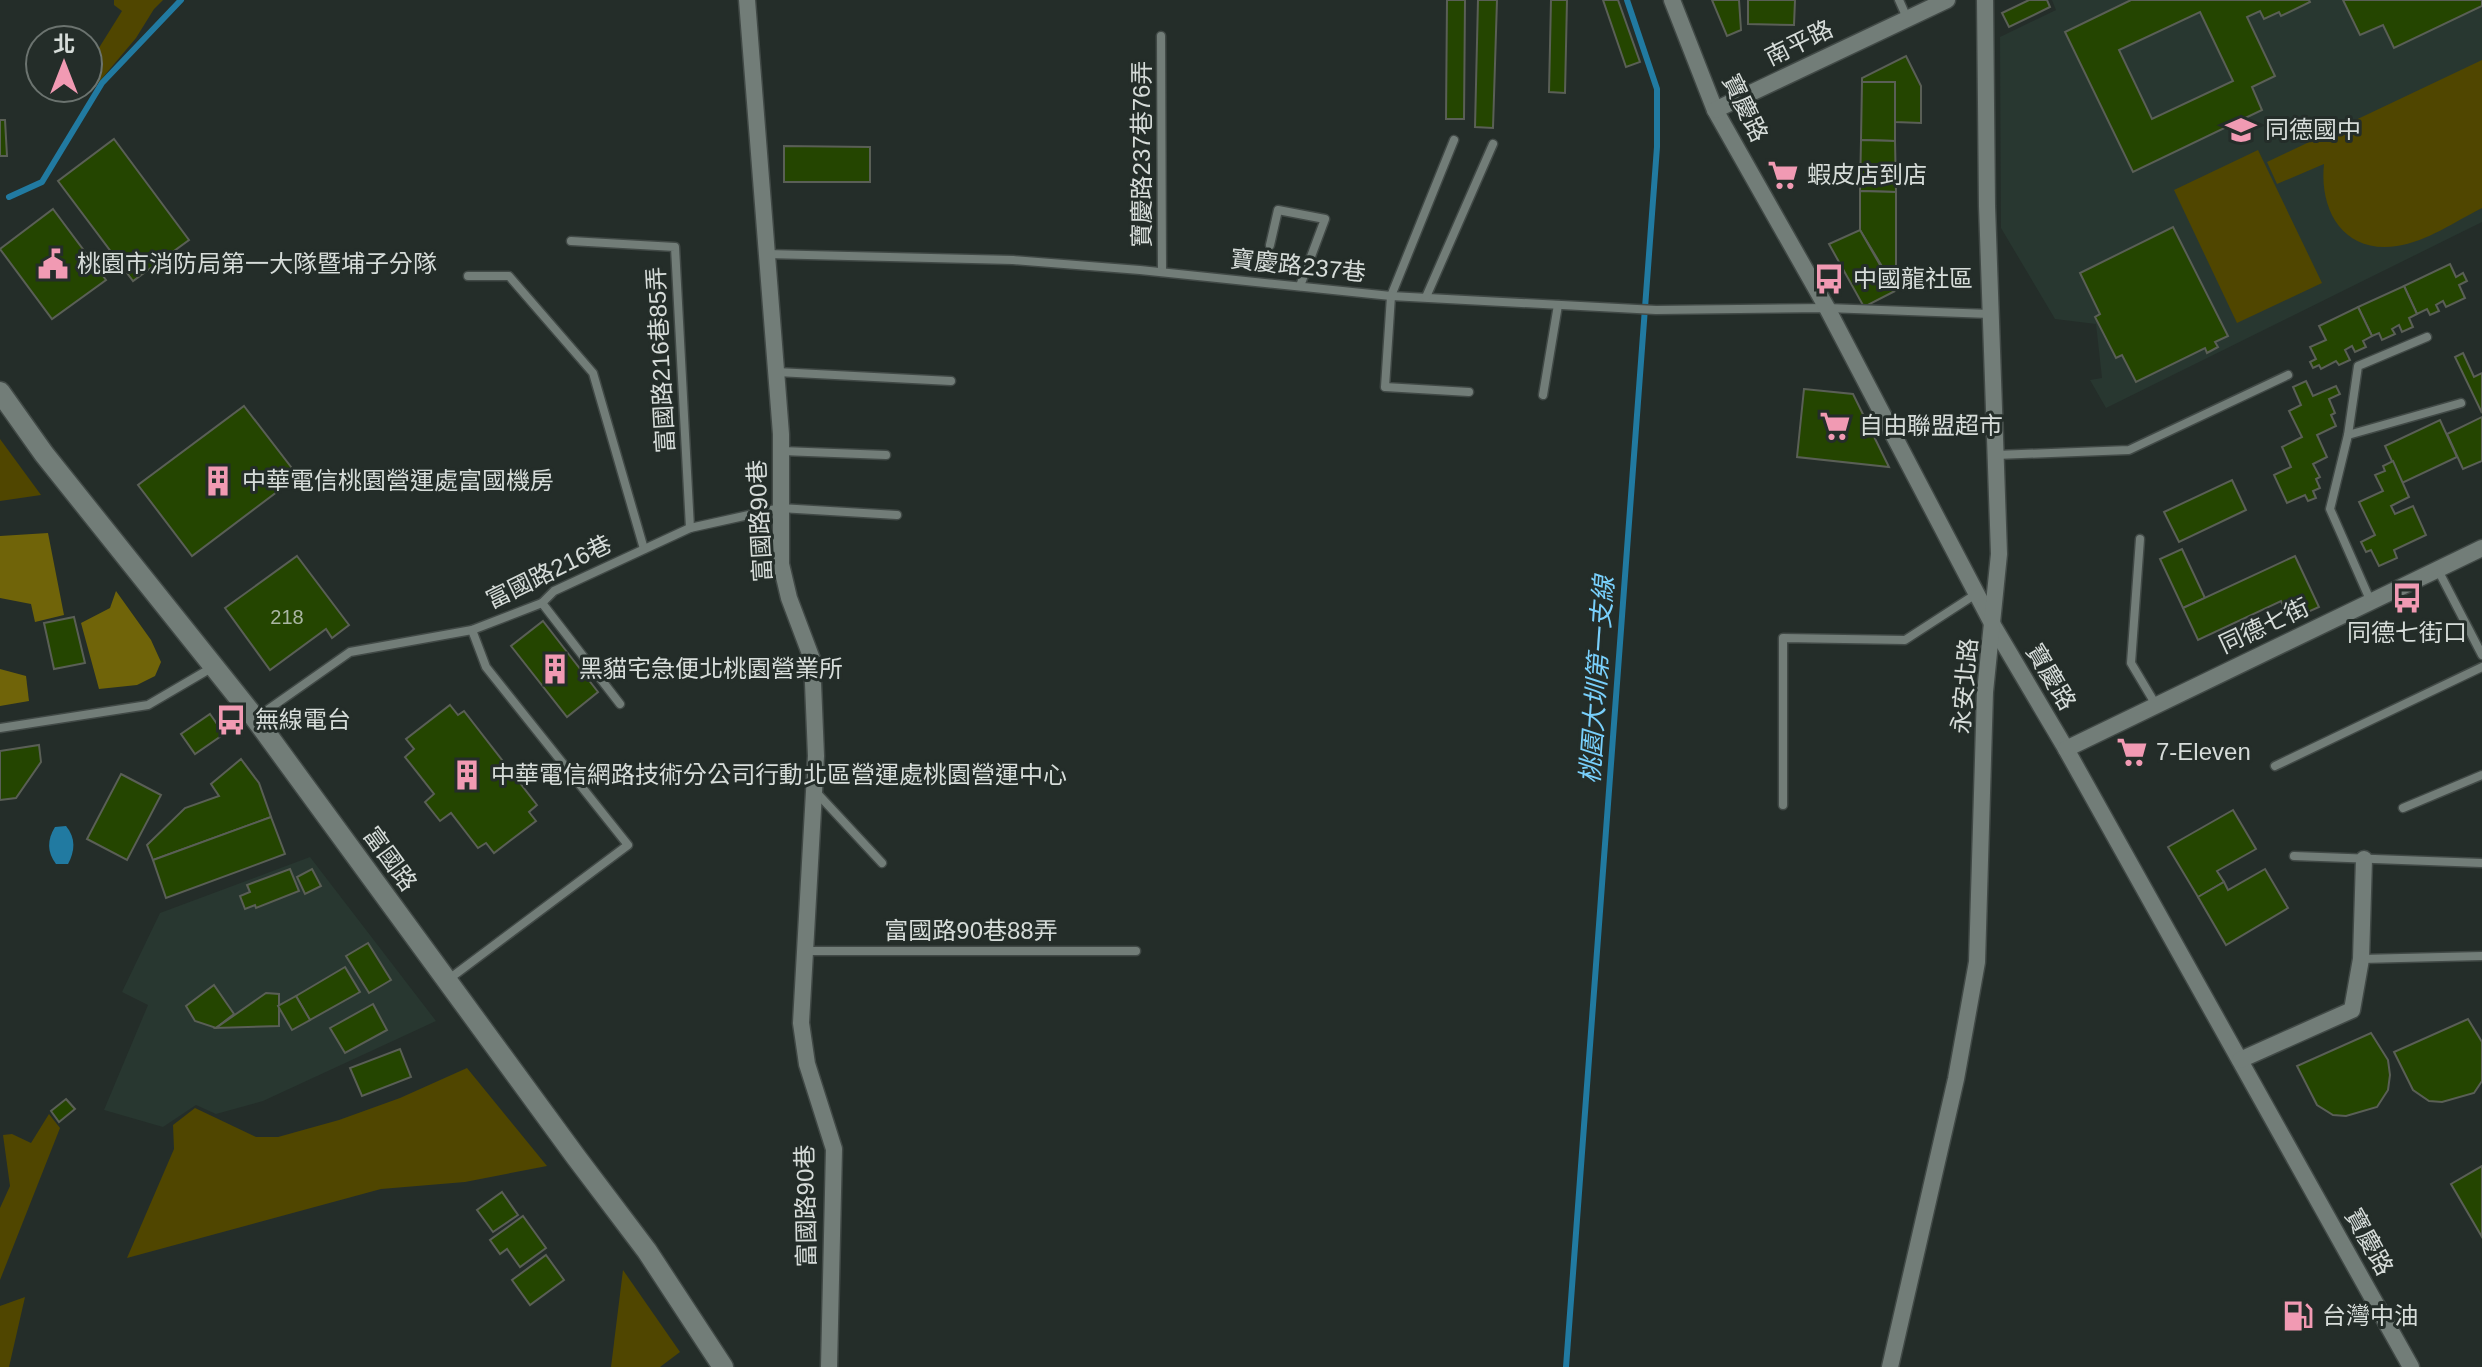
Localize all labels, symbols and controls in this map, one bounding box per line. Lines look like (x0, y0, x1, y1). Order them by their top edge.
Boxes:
street label: 南平路 (1761, 15, 1837, 70)
north arrow (24, 24, 104, 104)
text: 北 (53, 32, 75, 57)
street label: 寶慶路237巷76弄 (1128, 61, 1155, 247)
street label: 寶慶路 (1718, 70, 1773, 146)
school or university icon: 同德國中 (2224, 113, 2258, 147)
place label: 同德國中 (2265, 116, 2361, 143)
supermarket icon: 蝦皮店到店 (1766, 158, 1800, 192)
place label: 蝦皮店到店 (1807, 161, 1927, 188)
street label: 寶慶路237巷 (1229, 245, 1367, 286)
public building icon: 桃園市消防局第一大隊暨埔子分隊 (36, 247, 70, 281)
place label: 桃園市消防局第一大隊暨埔子分隊 (77, 250, 437, 277)
bus stop icon: 中國龍社區 (1812, 262, 1846, 296)
place label: 中國龍社區 (1853, 265, 1973, 292)
street label: 富國路216巷85弄 (642, 266, 679, 454)
supermarket icon: 自由聯盟超市 (1818, 409, 1852, 443)
place label: 自由聯盟超市 (1859, 412, 2003, 439)
street label: 富國路90巷 (743, 459, 776, 583)
building icon: 中華電信桃園營運處富國機房 (201, 464, 235, 498)
place label: 中華電信桃園營運處富國機房 (242, 467, 554, 494)
street label: 富國路216巷 (482, 530, 616, 614)
water label: 桃園大圳第一支線 (1575, 572, 1619, 785)
bus stop icon: 同德七街口 (2390, 581, 2424, 615)
street label: 同德七街 (2215, 593, 2313, 658)
house number: 218 (270, 606, 304, 628)
place label: 同德七街口 (2347, 619, 2467, 646)
street label: 永安北路 (1947, 637, 1982, 735)
street label: 寶慶路 (2021, 639, 2082, 715)
building icon: 黑貓宅急便北桃園營業所 (538, 652, 572, 686)
place label: 黑貓宅急便北桃園營業所 (579, 655, 843, 682)
bus stop icon: 無線電台 (214, 703, 248, 737)
place label: 無線電台 (255, 706, 351, 733)
supermarket icon: 7-Eleven (2115, 735, 2149, 769)
place label: 7-Eleven (2156, 738, 2251, 765)
building icon: 中華電信網路技術分公司行動北區營運處桃園營運中心 (450, 758, 484, 792)
place label: 中華電信網路技術分公司行動北區營運處桃園營運中心 (491, 761, 1067, 788)
street label: 富國路 (358, 822, 422, 896)
street label: 富國路90巷88弄 (884, 917, 1058, 944)
street label: 富國路90巷 (791, 1144, 820, 1268)
street label: 寶慶路 (2340, 1204, 2399, 1280)
fuel station icon: 台灣中油 (2281, 1299, 2315, 1333)
place label: 台灣中油 (2322, 1302, 2418, 1329)

